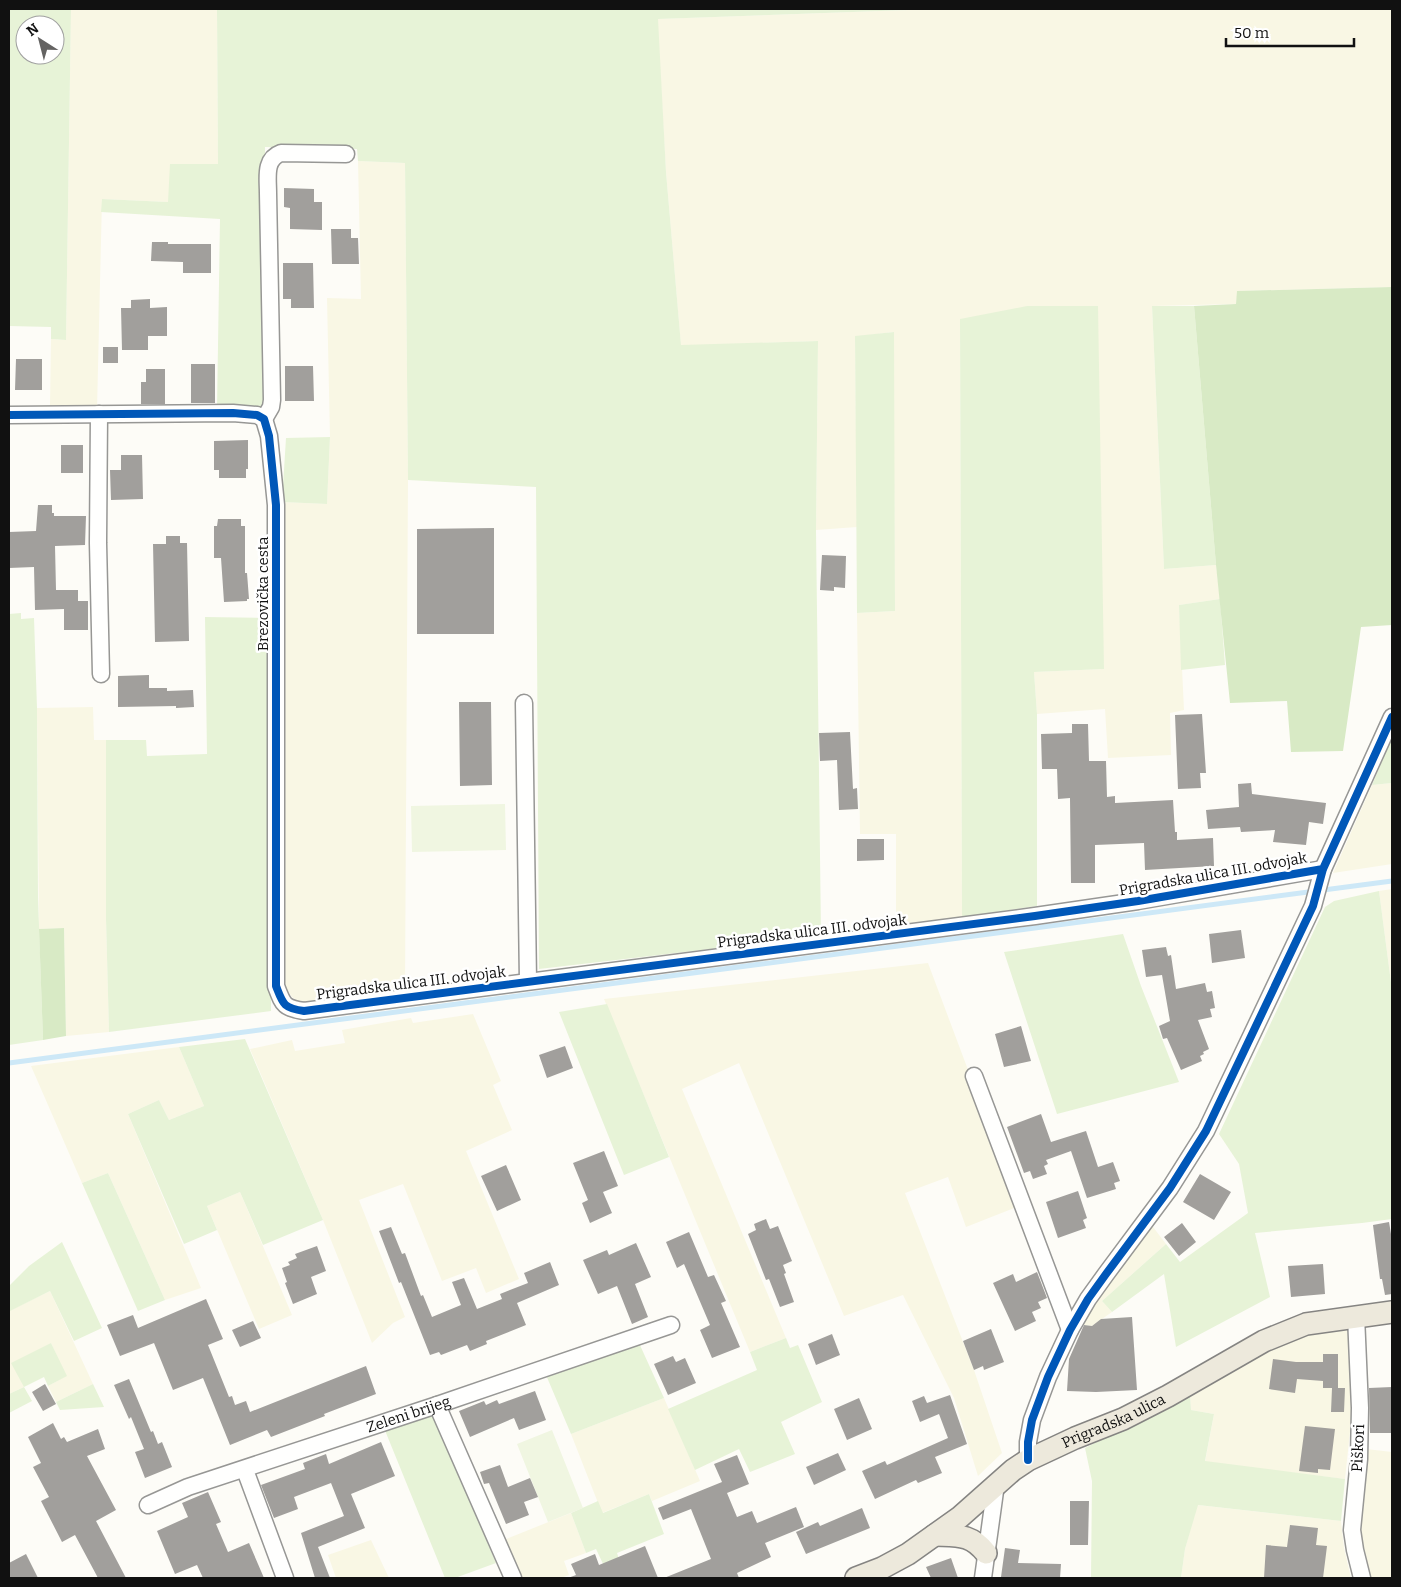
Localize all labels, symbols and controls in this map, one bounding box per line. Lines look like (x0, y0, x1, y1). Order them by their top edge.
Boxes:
north arrow (15, 15, 65, 65)
scale bar (1226, 15, 1354, 47)
text: N (23, 20, 42, 40)
text: 50 m (1234, 24, 1270, 42)
street label: Brezovička cesta (254, 537, 272, 651)
street label: Prigradska ulica III. odvojak (1118, 849, 1309, 899)
street label: Prigradska ulica III. odvojak (716, 910, 908, 952)
street label: Prigradska ulica III. odvojak (315, 962, 507, 1004)
street label: Prigradska ulica (1059, 1390, 1168, 1452)
street label: Zeleni brijeg (364, 1392, 453, 1437)
street label: Piškori (1348, 1423, 1368, 1473)

